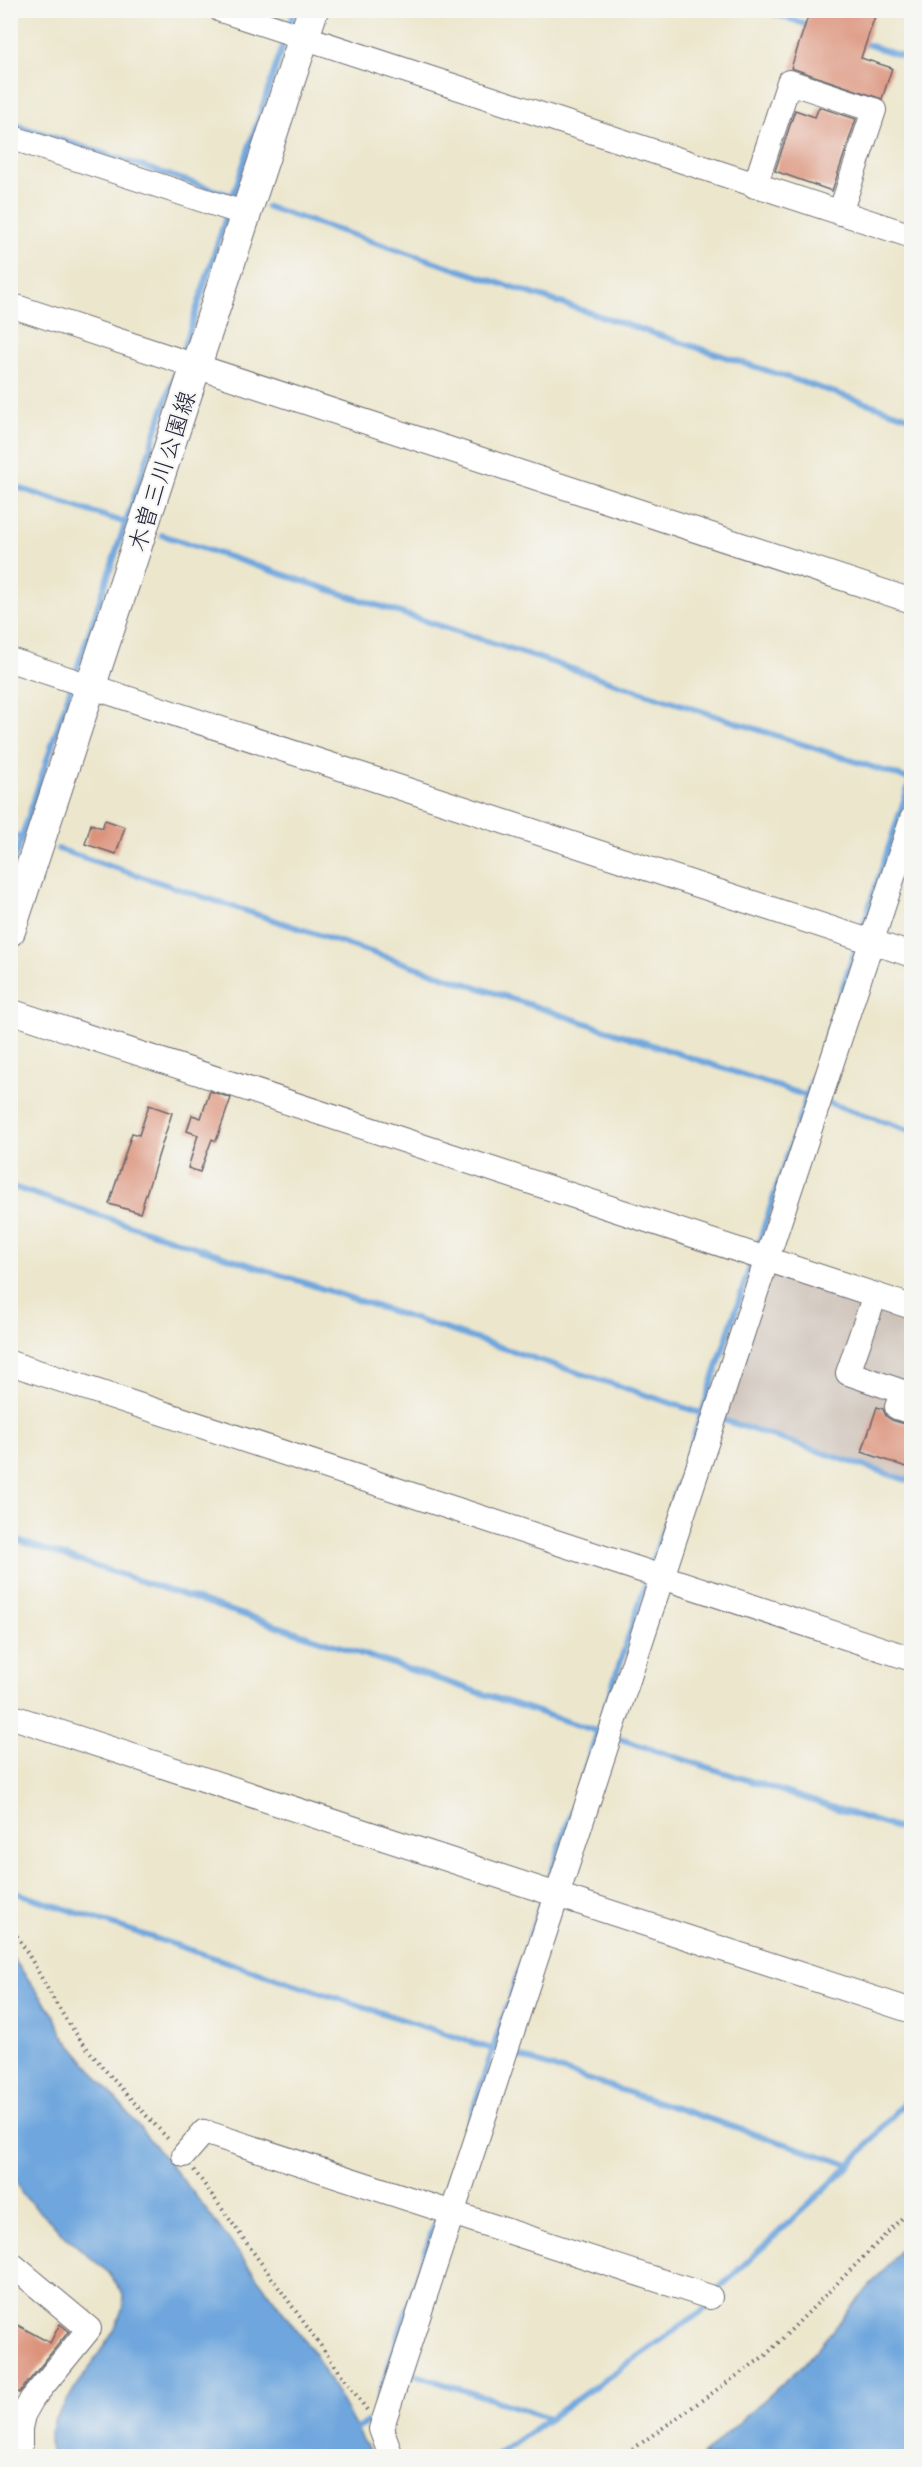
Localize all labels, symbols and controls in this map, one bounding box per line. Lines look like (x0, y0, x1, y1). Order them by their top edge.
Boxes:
street label: 木曽三川公園線 (122, 386, 202, 556)

